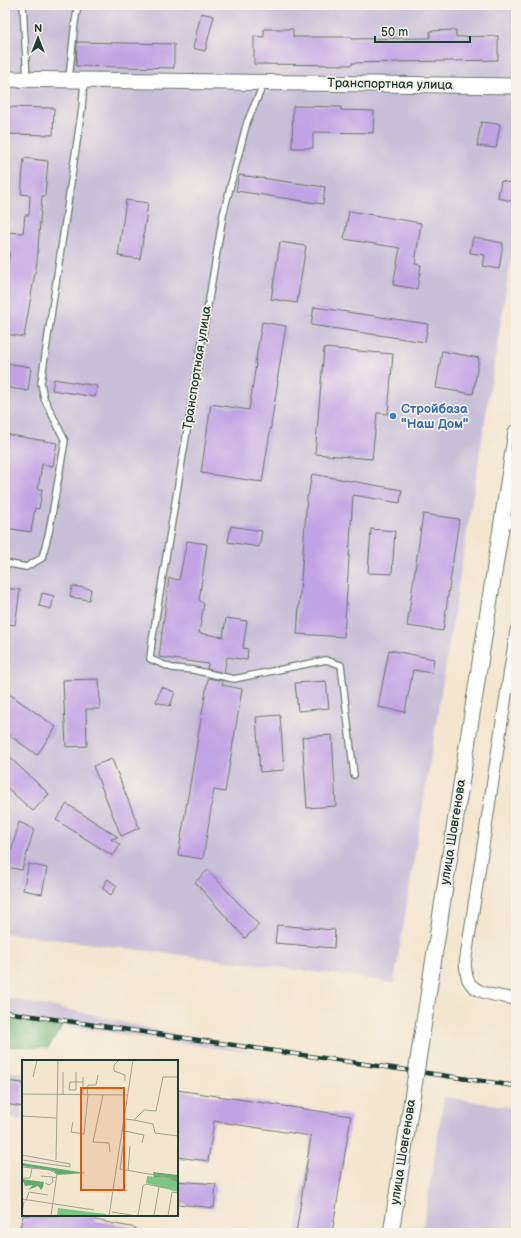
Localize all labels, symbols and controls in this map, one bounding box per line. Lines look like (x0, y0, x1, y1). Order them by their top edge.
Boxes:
north arrow (18, 18, 58, 58)
scale bar (375, 18, 470, 44)
text: N (34, 22, 42, 35)
text: 50 m (381, 25, 408, 40)
street label: Транспортная улица (327, 75, 453, 93)
street label: Транспортная улица (179, 304, 215, 431)
place label: Стройбаза "Наш Дом" (401, 401, 469, 432)
marker: Стройбаза "Наш Дом" (388, 411, 398, 421)
street label: улица Шовгенова (437, 778, 469, 886)
inset map (22, 1060, 178, 1216)
street label: улица Шовгенова (387, 1098, 419, 1206)

